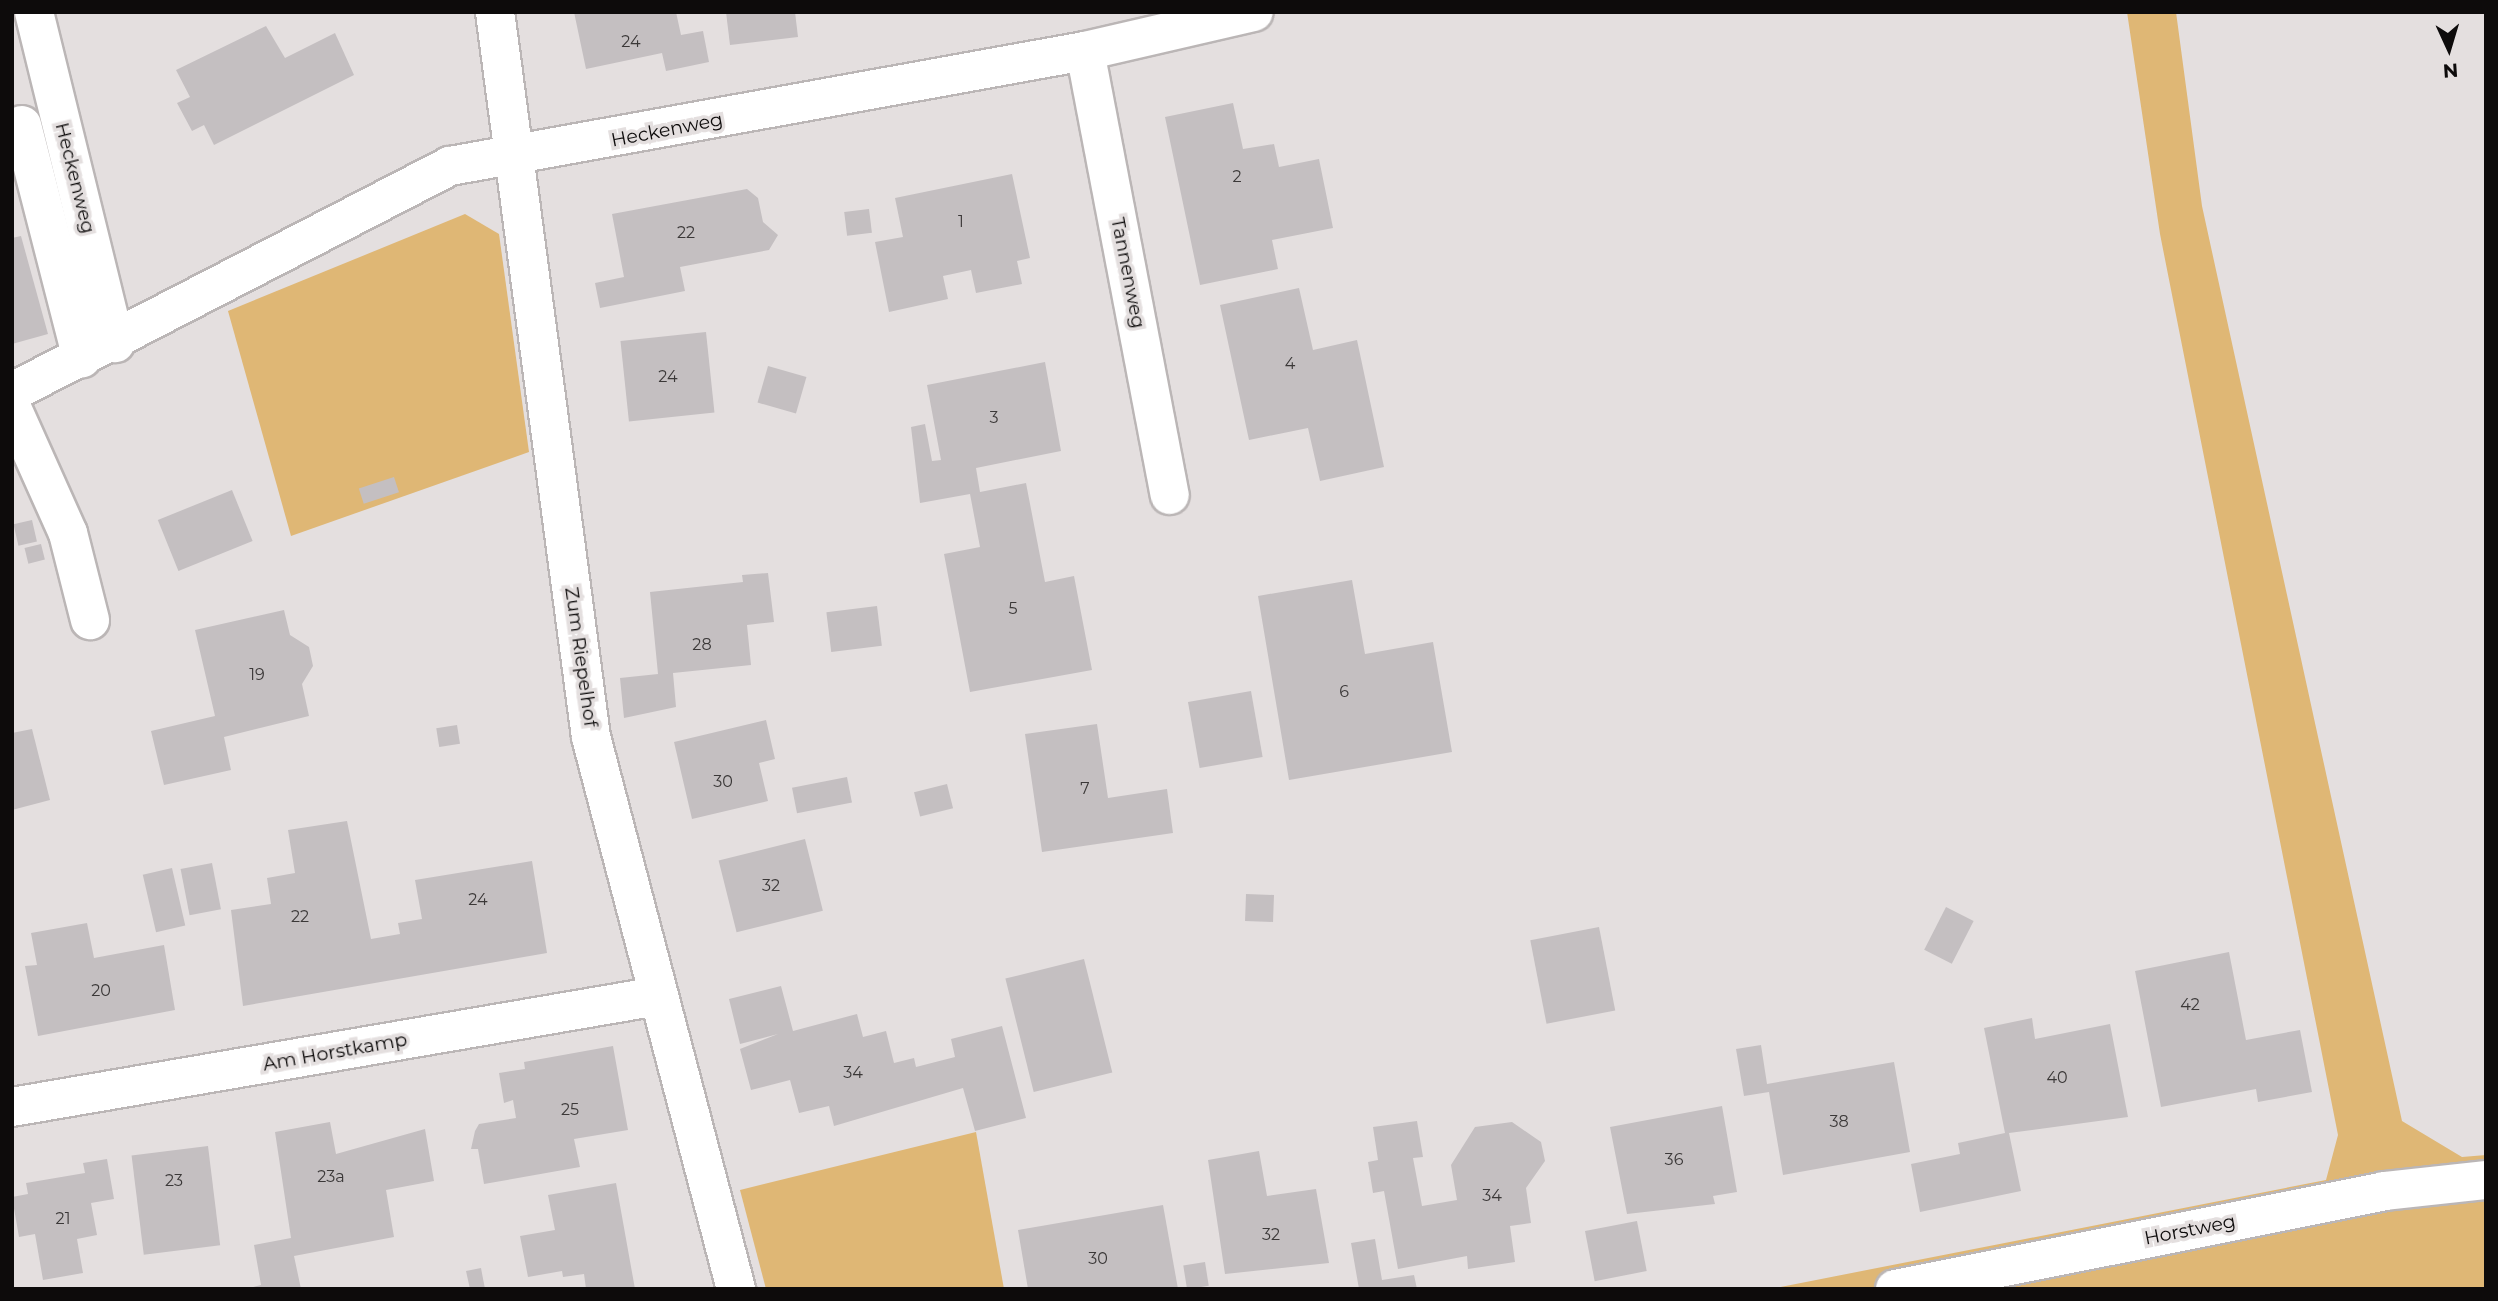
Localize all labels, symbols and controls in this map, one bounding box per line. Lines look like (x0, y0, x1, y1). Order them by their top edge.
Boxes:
north arrow (2414, 14, 2484, 84)
house number: 24 (621, 32, 641, 52)
text: N (2442, 58, 2459, 82)
street label: Heckenweg (609, 108, 725, 152)
street label: Heckenweg (50, 120, 100, 236)
house number: 2 (1232, 167, 1242, 187)
house number: 1 (958, 212, 964, 232)
street label: Tannenweg (1106, 216, 1150, 330)
house number: 22 (677, 223, 695, 243)
house number: 4 (1285, 354, 1295, 374)
house number: 24 (658, 367, 678, 387)
house number: 3 (989, 408, 999, 428)
street label: Zum Riepelhof (560, 586, 602, 728)
house number: 5 (1008, 599, 1018, 619)
house number: 28 (692, 635, 712, 655)
house number: 19 (249, 665, 265, 685)
house number: 6 (1339, 682, 1349, 702)
house number: 30 (713, 772, 733, 792)
house number: 7 (1080, 779, 1090, 799)
house number: 32 (762, 876, 780, 896)
house number: 24 (468, 890, 488, 910)
house number: 22 (291, 907, 309, 927)
house number: 20 (91, 981, 111, 1001)
house number: 42 (2180, 995, 2200, 1015)
street label: Am Horstkamp (261, 1028, 409, 1076)
house number: 34 (843, 1063, 863, 1083)
house number: 40 (2046, 1068, 2068, 1088)
house number: 25 (561, 1100, 579, 1120)
house number: 38 (1829, 1112, 1849, 1132)
house number: 36 (1665, 1150, 1683, 1170)
house number: 23a (317, 1167, 345, 1187)
house number: 23 (165, 1171, 183, 1191)
house number: 34 (1482, 1186, 1502, 1206)
house number: 21 (56, 1209, 70, 1229)
street label: Horstweg (2142, 1210, 2238, 1250)
house number: 32 (1262, 1225, 1280, 1245)
house number: 30 (1088, 1249, 1108, 1269)

